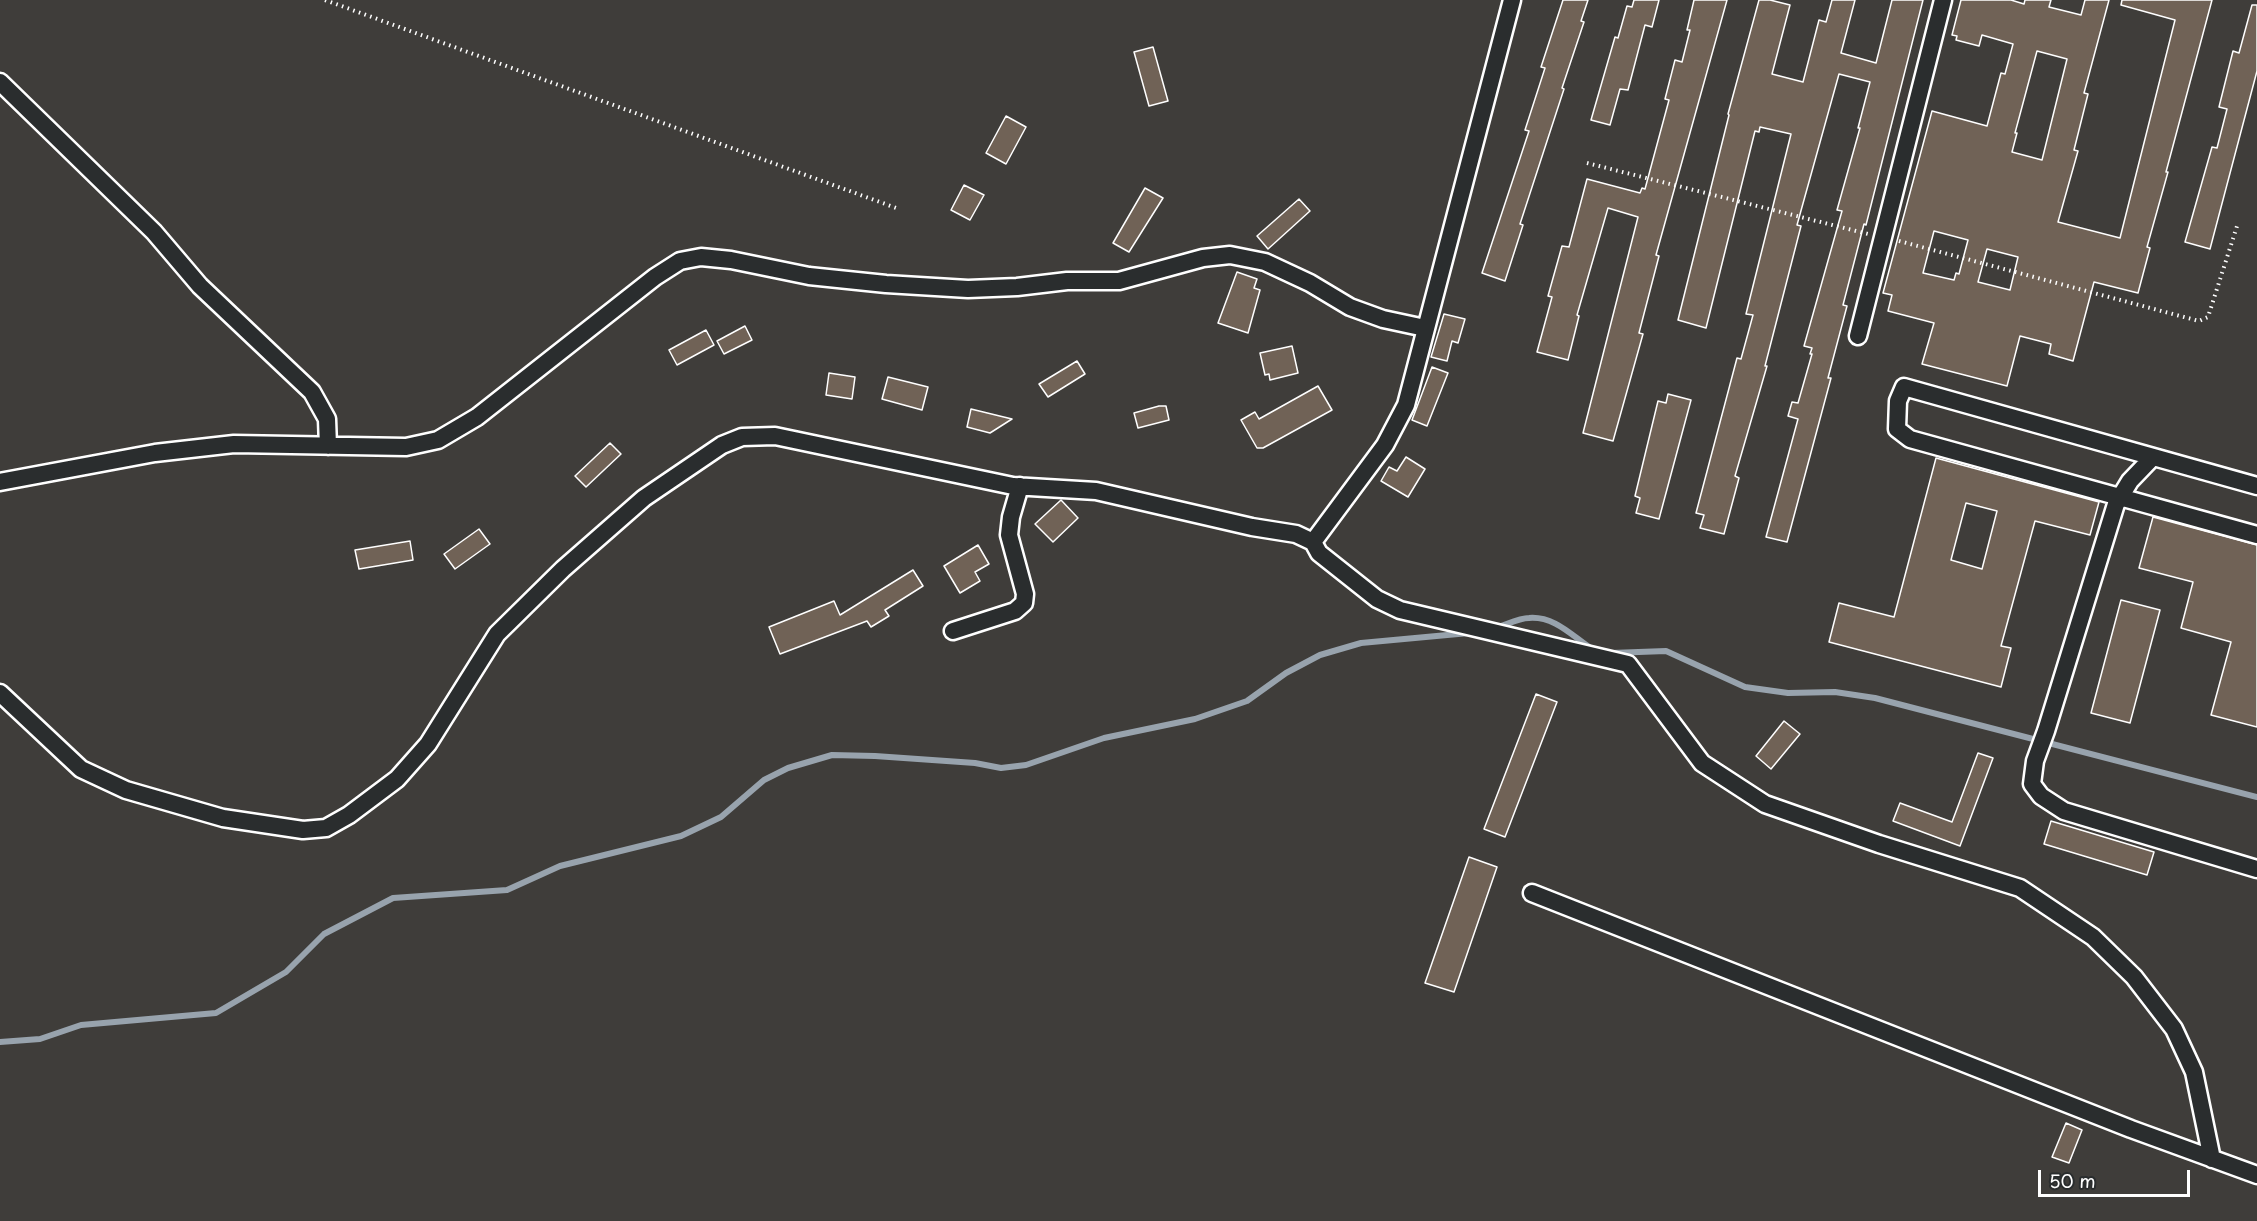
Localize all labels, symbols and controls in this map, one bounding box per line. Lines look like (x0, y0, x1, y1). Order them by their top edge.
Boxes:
scale bar (2041, 1158, 2192, 1196)
text: 50 m (2049, 1167, 2096, 1194)

